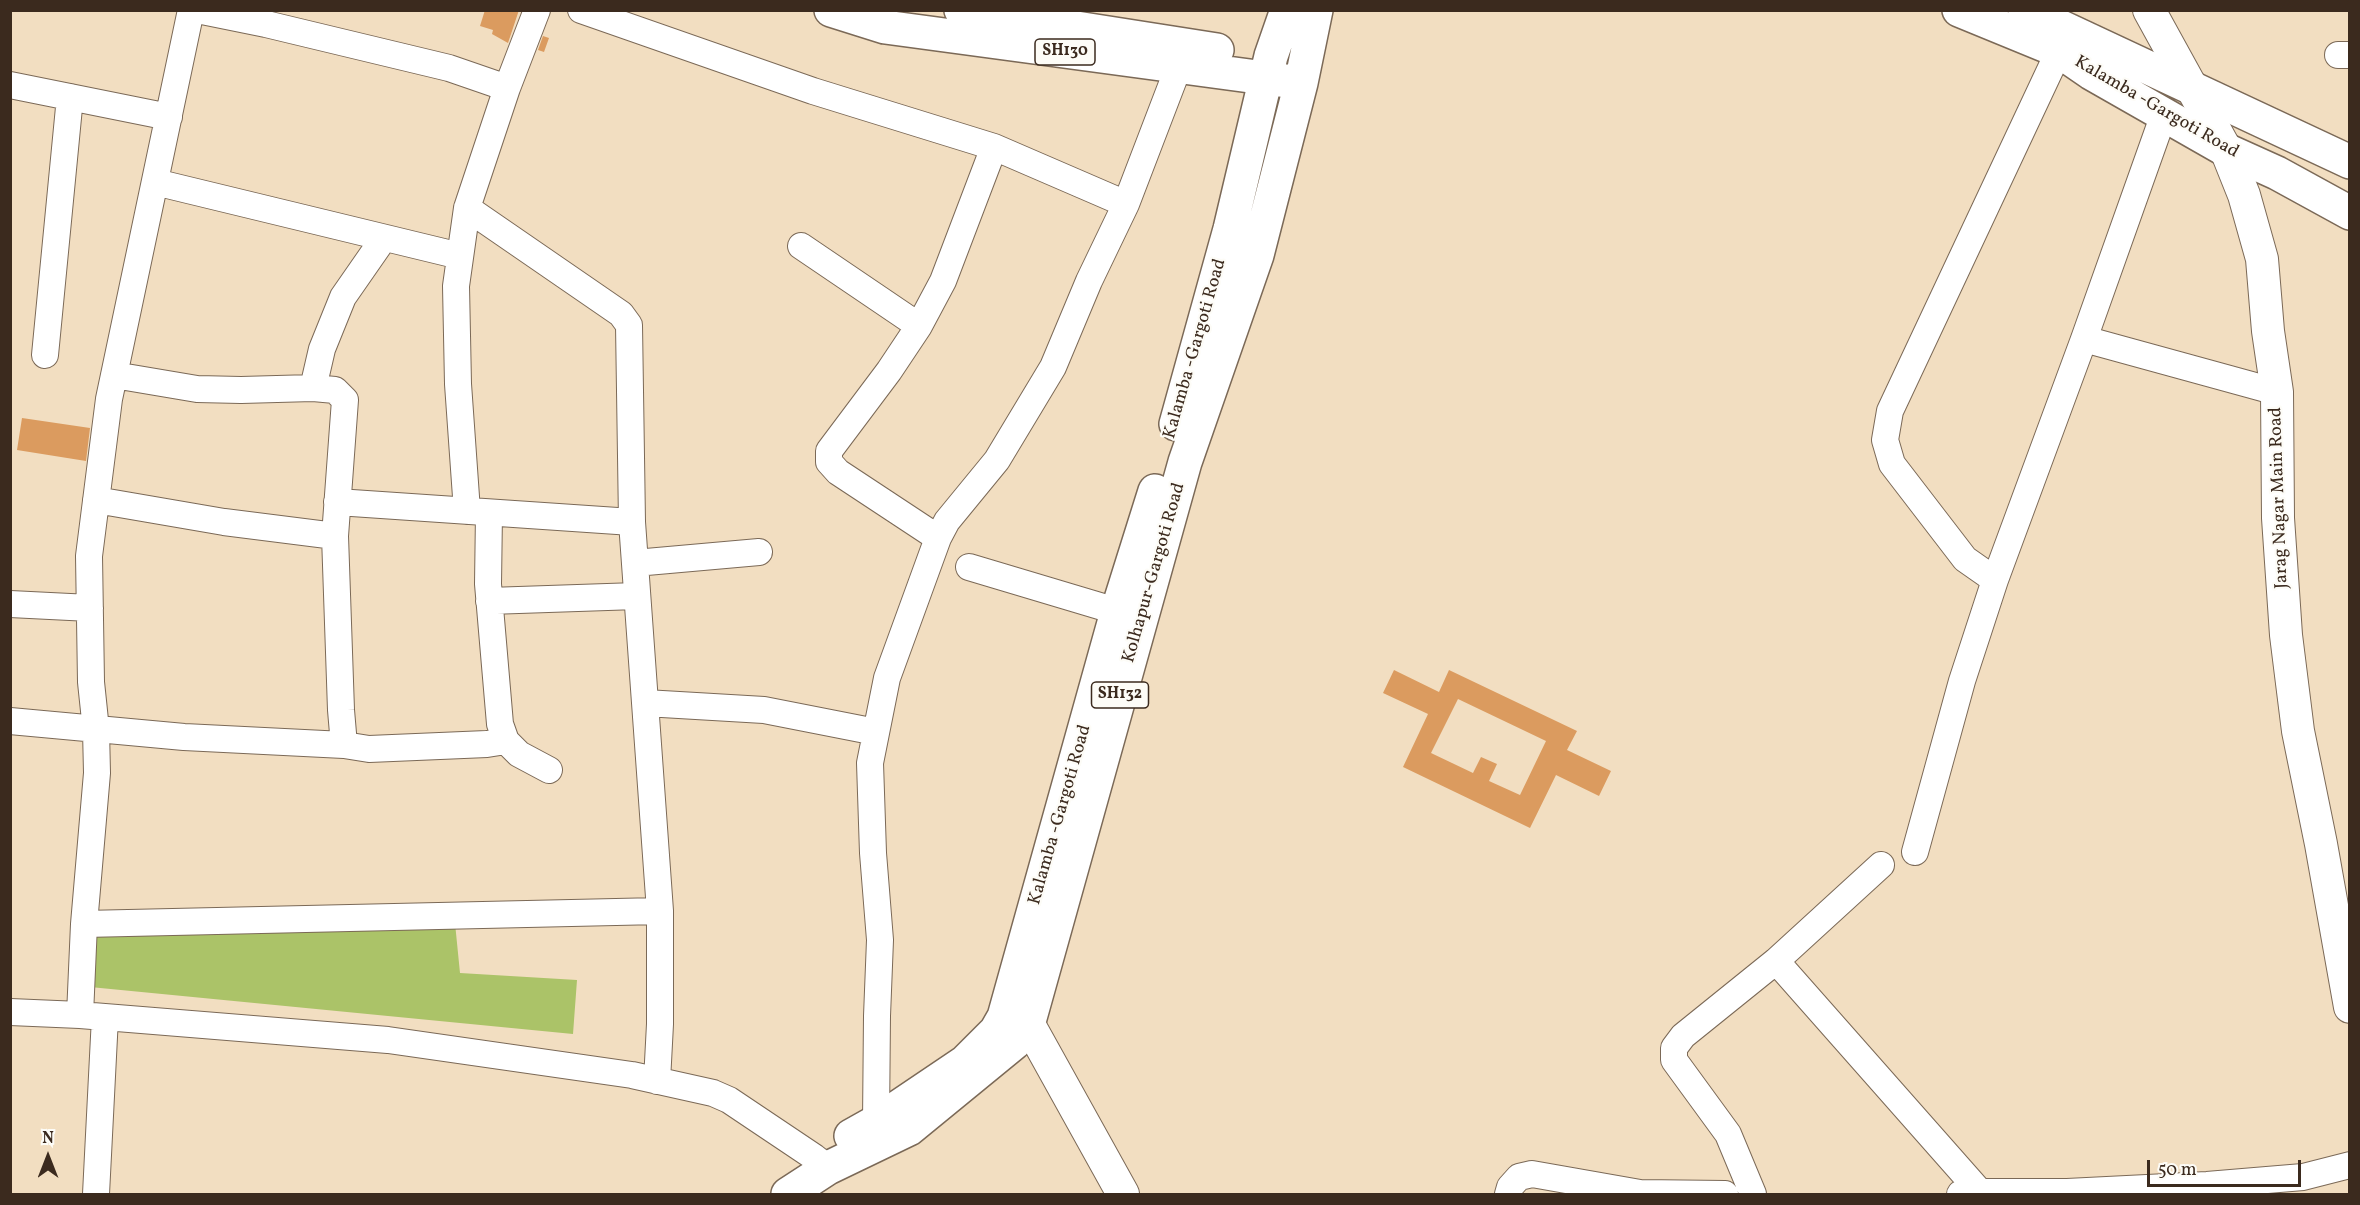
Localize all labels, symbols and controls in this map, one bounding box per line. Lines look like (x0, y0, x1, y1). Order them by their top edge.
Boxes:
road number: SH130 (1035, 39, 1095, 65)
street label: Kalamba -Gargoti Road (2070, 52, 2242, 164)
street label: Kalamba -Gargoti Road (1160, 257, 1232, 441)
street label: Jarag Nagar Main Road (2266, 407, 2294, 589)
street label: Kolhapur-Gargoti Road (1119, 480, 1191, 666)
road number: SH132 (1092, 682, 1148, 708)
street label: Kalamba -Gargoti Road (1025, 723, 1097, 907)
north arrow (18, 1127, 78, 1187)
text: N (42, 1128, 54, 1150)
scale bar (2150, 1148, 2304, 1186)
text: 50 m (2158, 1158, 2197, 1183)

